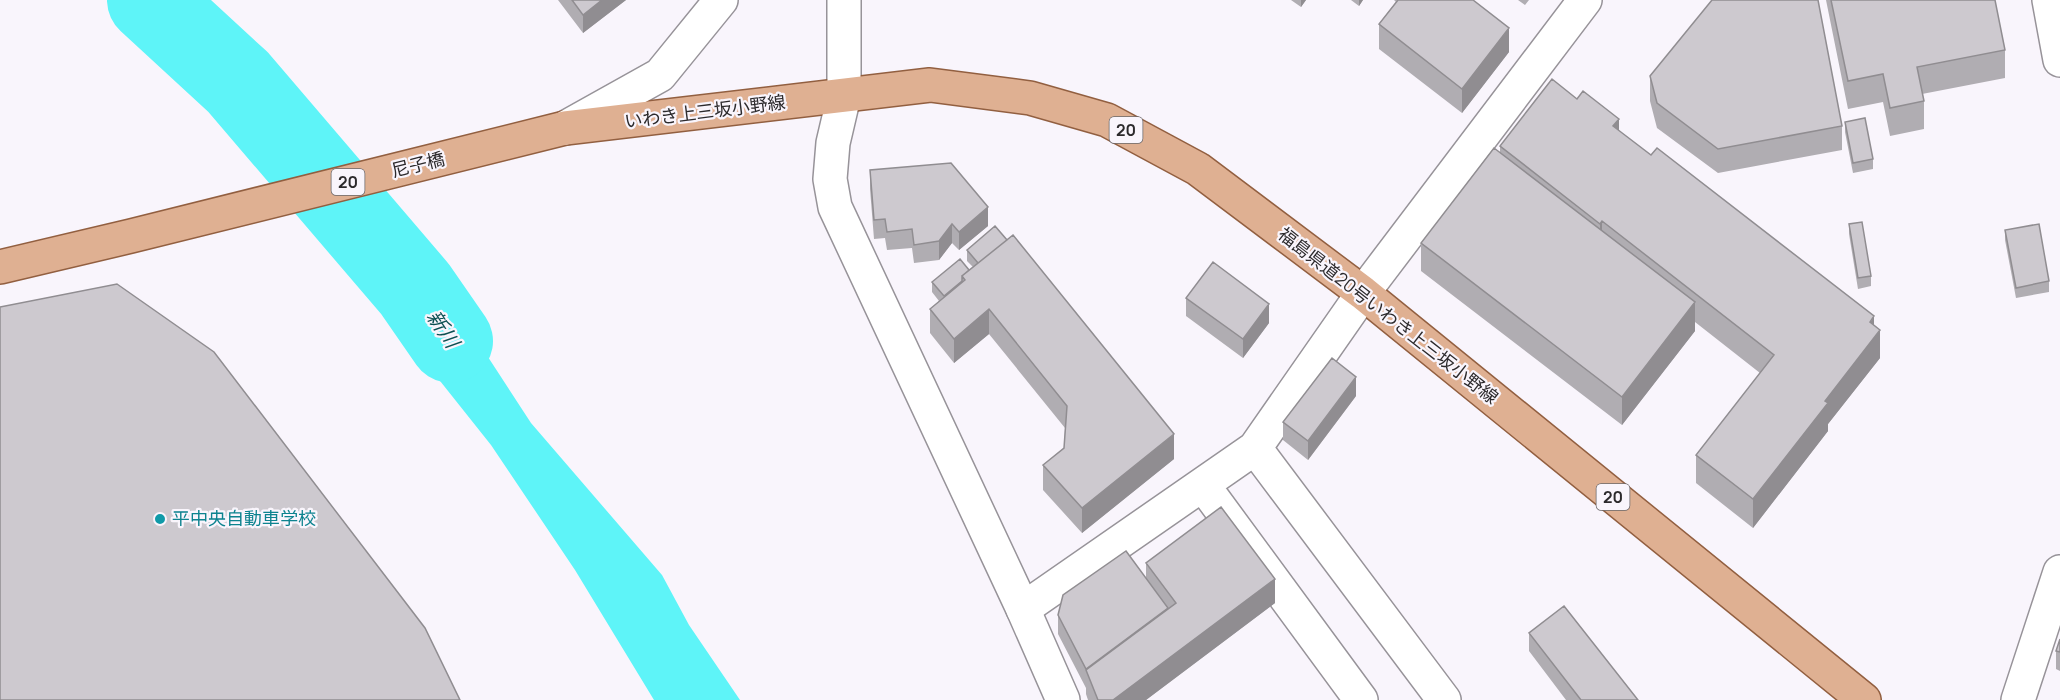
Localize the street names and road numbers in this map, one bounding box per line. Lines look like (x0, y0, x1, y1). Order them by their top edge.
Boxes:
street label: いわき上三坂小野線 (623, 89, 787, 133)
road number: 20 (1110, 117, 1142, 143)
street label: 尼子橋 (389, 146, 447, 182)
road number: 20 (332, 169, 364, 195)
street label: 福島県道20号いわき上三坂小野線 (1274, 222, 1504, 409)
road number: 20 (1596, 484, 1630, 510)

